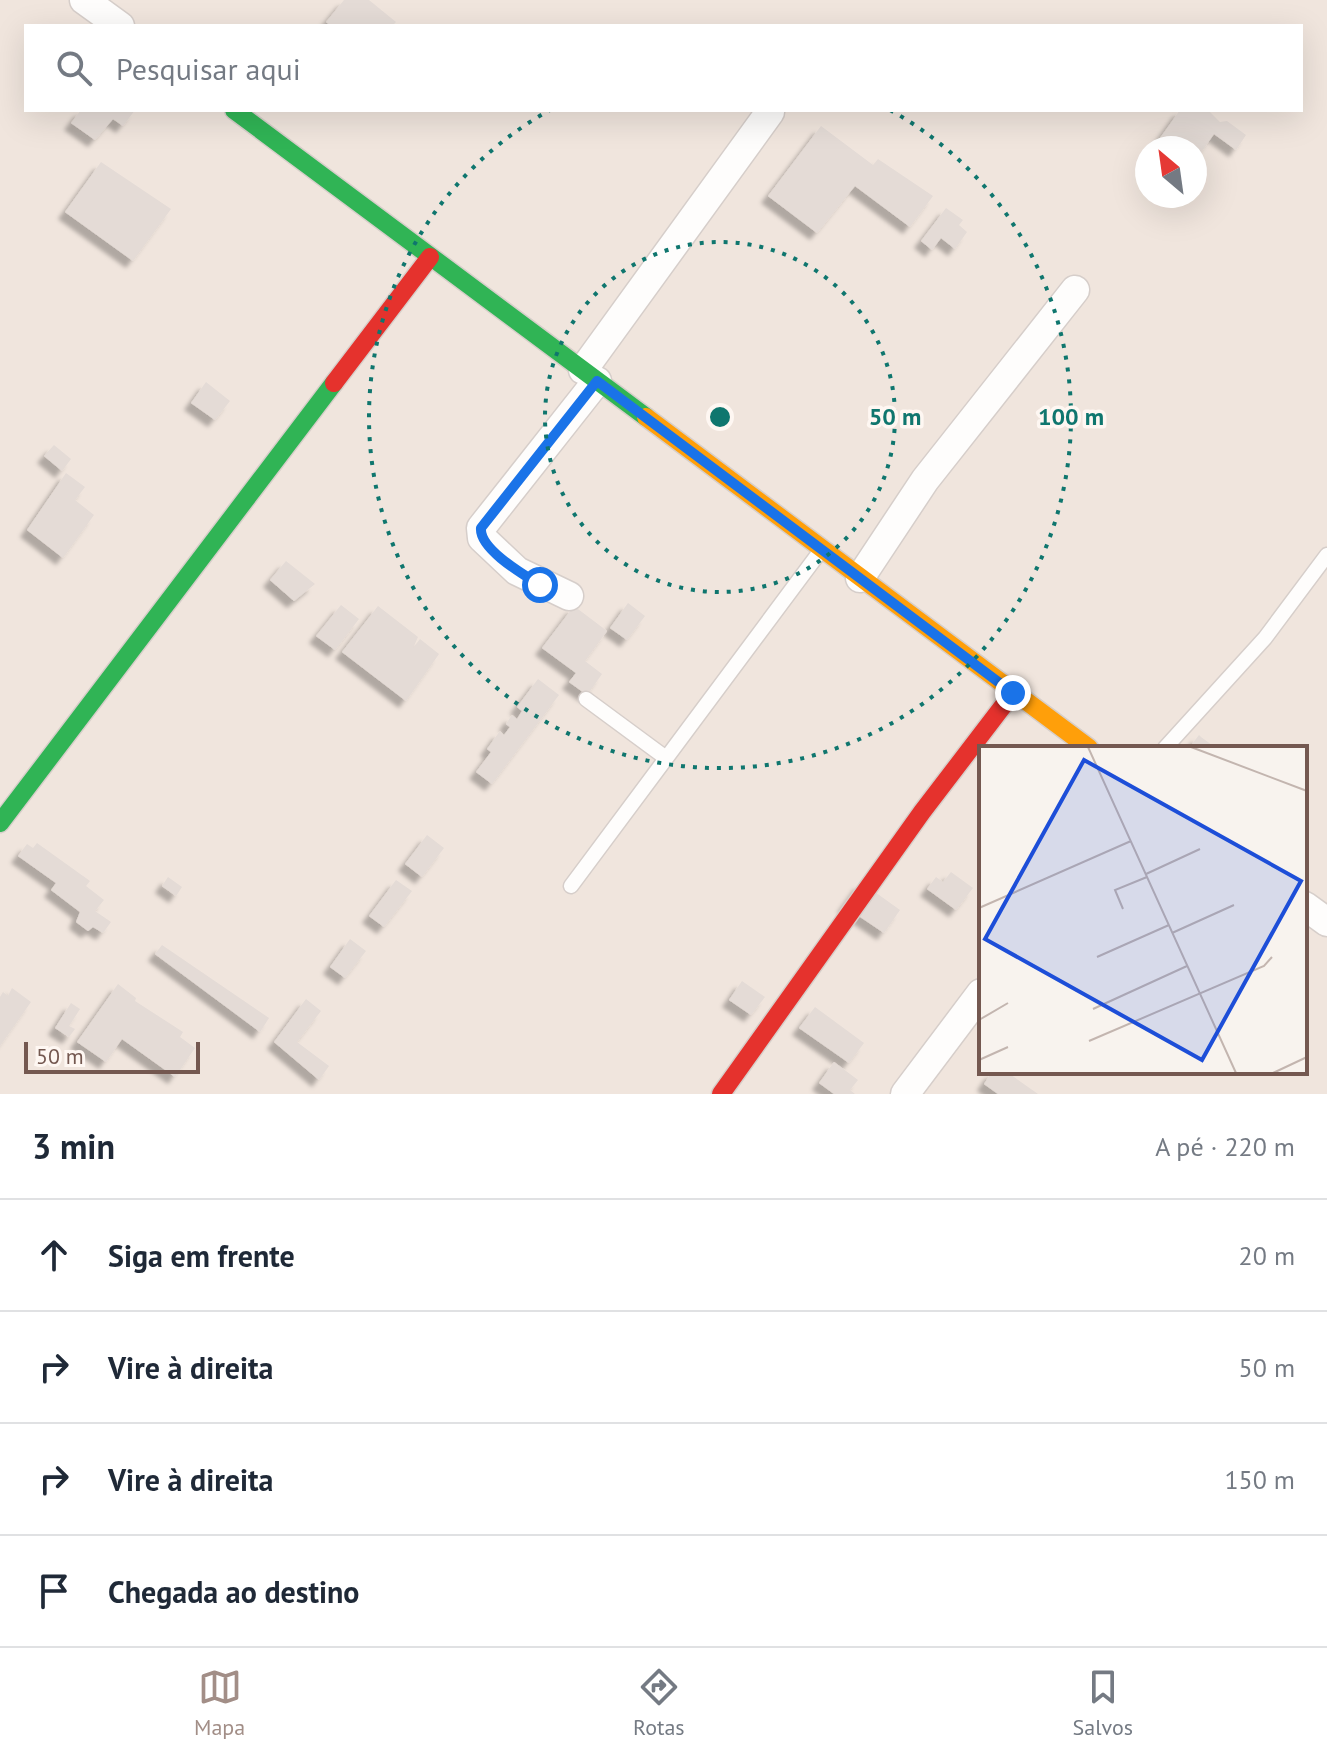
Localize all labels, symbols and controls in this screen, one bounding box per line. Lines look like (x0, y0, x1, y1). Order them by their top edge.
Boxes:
search box (24, 24, 1303, 112)
icon: search (52, 46, 96, 90)
text: Pesquisar aqui (116, 49, 301, 88)
north arrow (1135, 136, 1207, 208)
text: 50 m (869, 401, 921, 432)
text: 100 m (1038, 401, 1104, 432)
centre of rings (706, 403, 734, 431)
route start (522, 567, 558, 603)
route end (995, 675, 1031, 711)
inset map (979, 746, 1307, 1074)
scale bar (24, 1038, 200, 1074)
text: 50 m (36, 1042, 84, 1070)
text: 3 min (32, 1124, 115, 1168)
text: A pé · 220 m (1155, 1130, 1295, 1163)
icon: ahead (32, 1233, 76, 1277)
text: Siga em frente (108, 1236, 295, 1275)
text: 20 m (1239, 1239, 1295, 1272)
icon: right (32, 1345, 76, 1389)
text: Vire à direita (108, 1348, 273, 1387)
text: 50 m (1239, 1351, 1295, 1384)
icon: right (32, 1457, 76, 1501)
text: Vire à direita (108, 1460, 273, 1499)
text: 150 m (1224, 1463, 1295, 1496)
icon: arrive (32, 1569, 76, 1613)
text: Chegada ao destino (108, 1572, 359, 1611)
tab: Mapa (194, 1665, 245, 1741)
tab: Rotas (633, 1665, 685, 1741)
tab: Salvos (1073, 1665, 1133, 1741)

